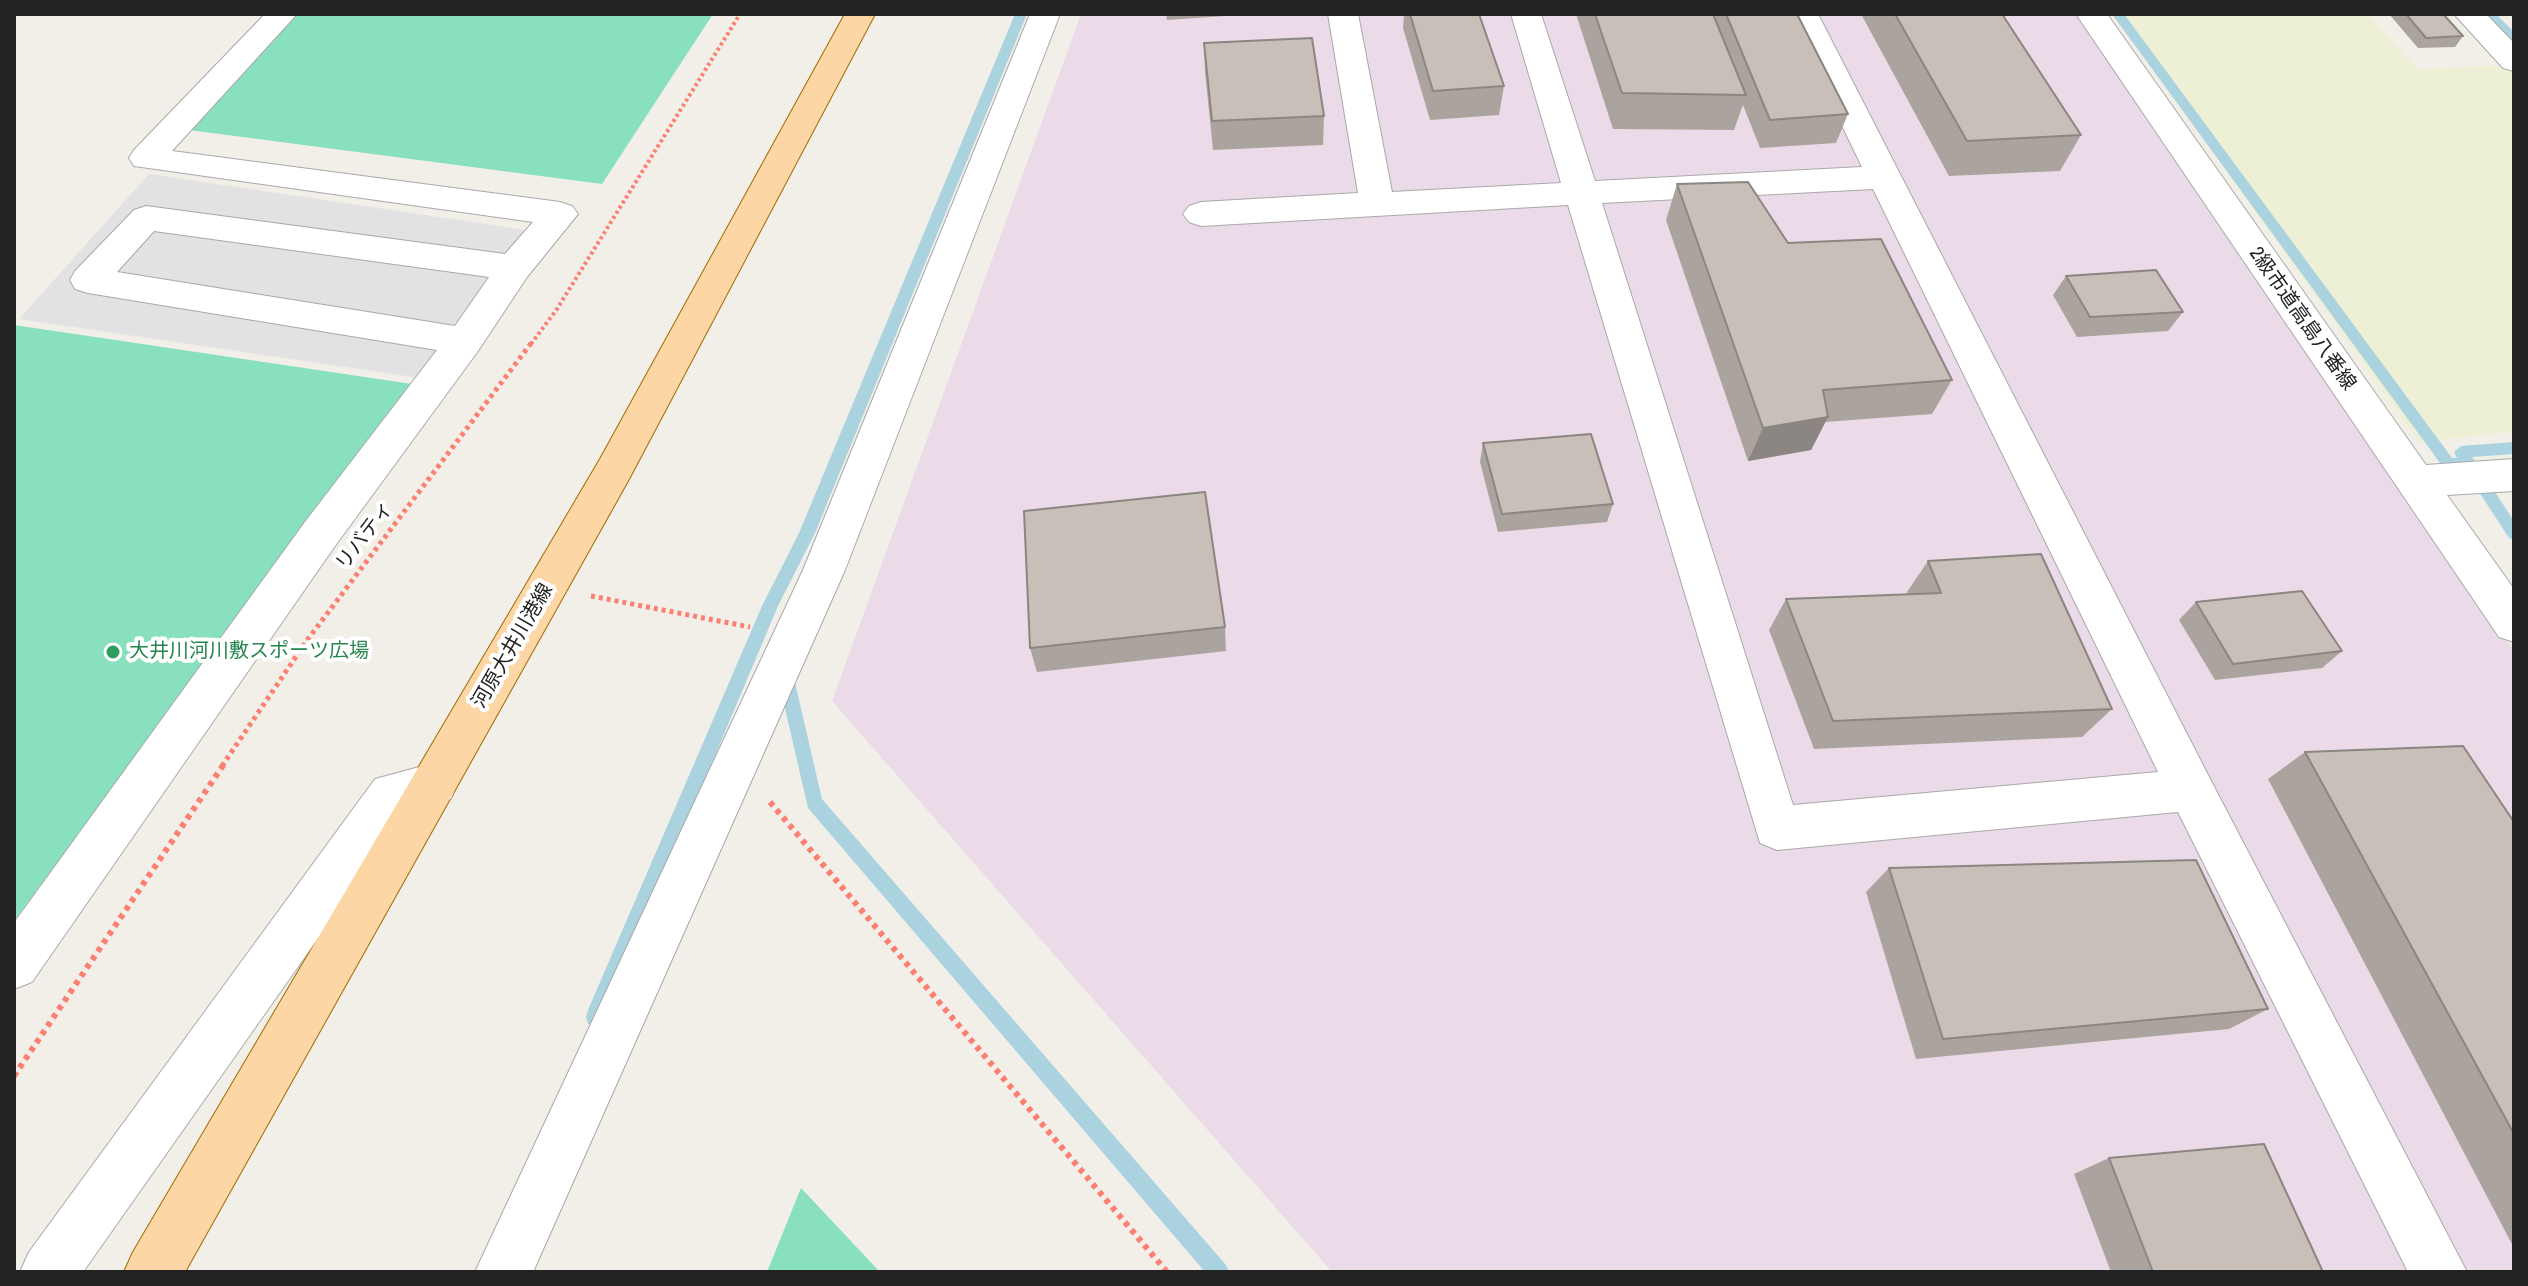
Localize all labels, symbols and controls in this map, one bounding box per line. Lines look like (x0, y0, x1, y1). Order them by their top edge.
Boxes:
street label: 2級市道高島八番線 (2244, 243, 2360, 395)
street label: リバティ (331, 497, 399, 575)
street label: 河原大井川港線 (468, 579, 558, 713)
place label: 大井川河川敷スポーツ広場 (129, 640, 369, 664)
marker: 大井川河川敷スポーツ広場 (104, 643, 122, 661)

